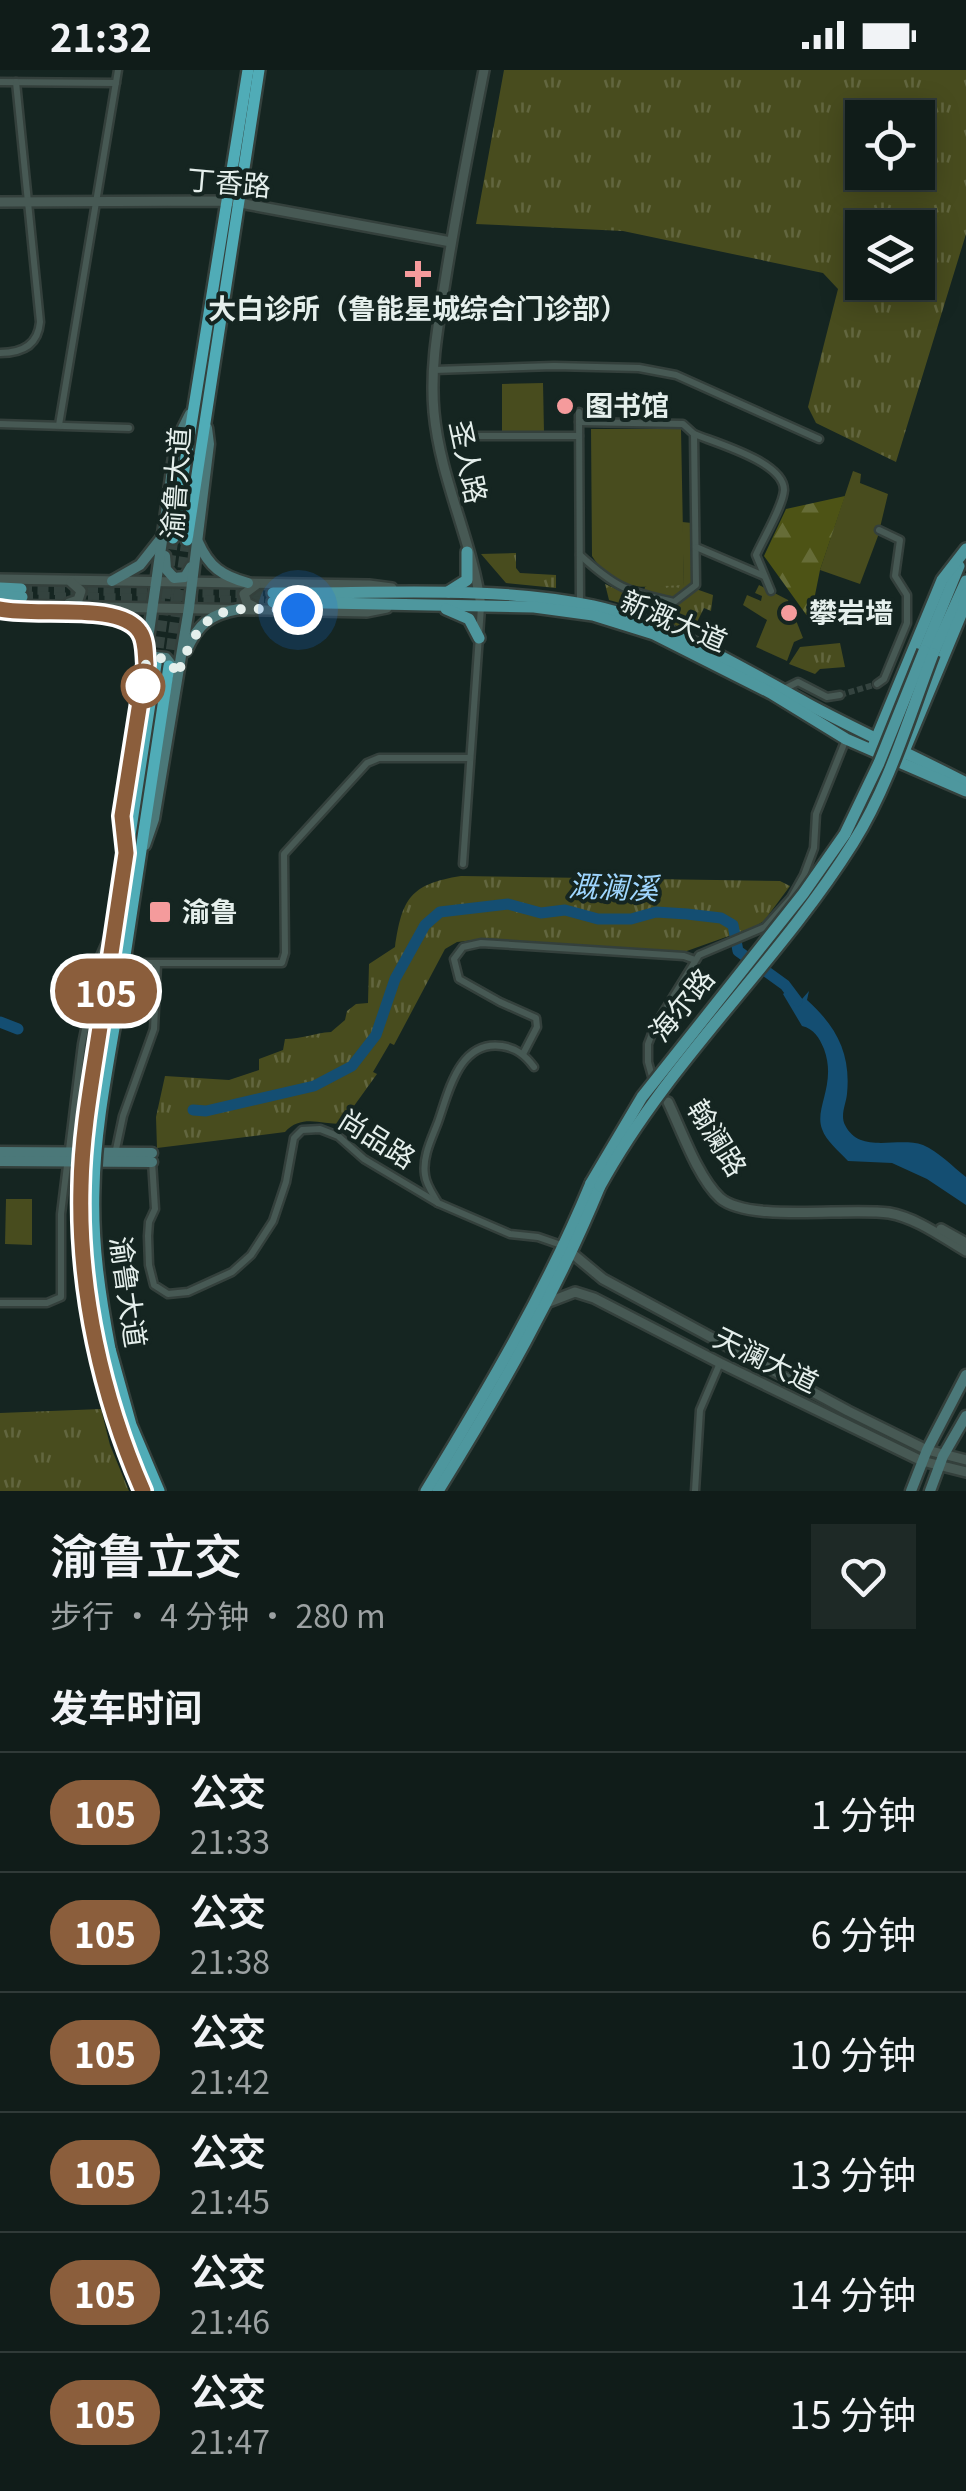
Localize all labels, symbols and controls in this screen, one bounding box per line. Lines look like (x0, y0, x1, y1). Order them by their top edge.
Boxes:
text: 21:32 (50, 8, 152, 63)
map controls (845, 100, 935, 300)
button: locate (845, 100, 935, 190)
street label: 丁香路 (186, 157, 273, 205)
button: layers (845, 210, 935, 300)
marker: 大白诊所（鲁能星城综合门诊部） (405, 261, 431, 287)
place label: 大白诊所（鲁能星城综合门诊部） (208, 287, 628, 327)
place label: 图书馆 (585, 384, 669, 424)
marker: 图书馆 (554, 395, 576, 417)
street label: 圣人路 (442, 416, 498, 507)
street label: 渝鲁大道 (150, 426, 198, 540)
street label: 新溉大道 (615, 579, 734, 659)
your location (273, 585, 323, 635)
place label: 攀岩墙 (809, 591, 893, 631)
marker: 攀岩墙 (778, 602, 800, 624)
unlabelled marker (122, 665, 164, 707)
water label: 溉澜溪 (567, 861, 662, 909)
place label: 渝鲁 (182, 890, 238, 930)
marker: 渝鲁 (147, 899, 173, 925)
line badge: 105 (48, 958, 164, 1024)
street label: 海尔路 (638, 959, 722, 1049)
text: 105 (75, 966, 137, 1017)
street label: 翰澜路 (679, 1091, 758, 1183)
street label: 尚品路 (332, 1098, 424, 1177)
street label: 渝鲁大道 (102, 1233, 158, 1350)
street label: 天澜大道 (708, 1316, 826, 1401)
text: 渝鲁立交 (50, 1518, 242, 1588)
button: heart (811, 1524, 916, 1629)
text: 步行 · 4 分钟 · 280 m (50, 1591, 386, 1637)
text: 发车时间 (50, 1678, 202, 1733)
text: 公交 (190, 1762, 266, 1817)
text: 1 分钟 (810, 1785, 916, 1840)
text: 105 (74, 1787, 136, 1838)
text: 21:33 (190, 1817, 270, 1863)
text: 公交 (190, 1882, 266, 1937)
text: 6 分钟 (810, 1905, 916, 1960)
text: 105 (74, 1907, 136, 1958)
text: 21:38 (190, 1937, 270, 1983)
text: 公交 (190, 2002, 266, 2057)
text: 10 分钟 (789, 2025, 916, 2080)
text: 105 (74, 2027, 136, 2078)
text: 21:42 (190, 2057, 270, 2103)
text: 公交 (190, 2122, 266, 2177)
text: 13 分钟 (789, 2145, 916, 2200)
text: 105 (74, 2147, 136, 2198)
text: 21:45 (190, 2177, 270, 2223)
text: 公交 (190, 2242, 266, 2297)
text: 14 分钟 (789, 2265, 916, 2320)
text: 105 (74, 2267, 136, 2318)
text: 21:46 (190, 2297, 270, 2343)
text: 公交 (190, 2362, 266, 2417)
text: 15 分钟 (789, 2385, 916, 2440)
text: 105 (74, 2387, 136, 2438)
text: 21:47 (190, 2417, 270, 2463)

